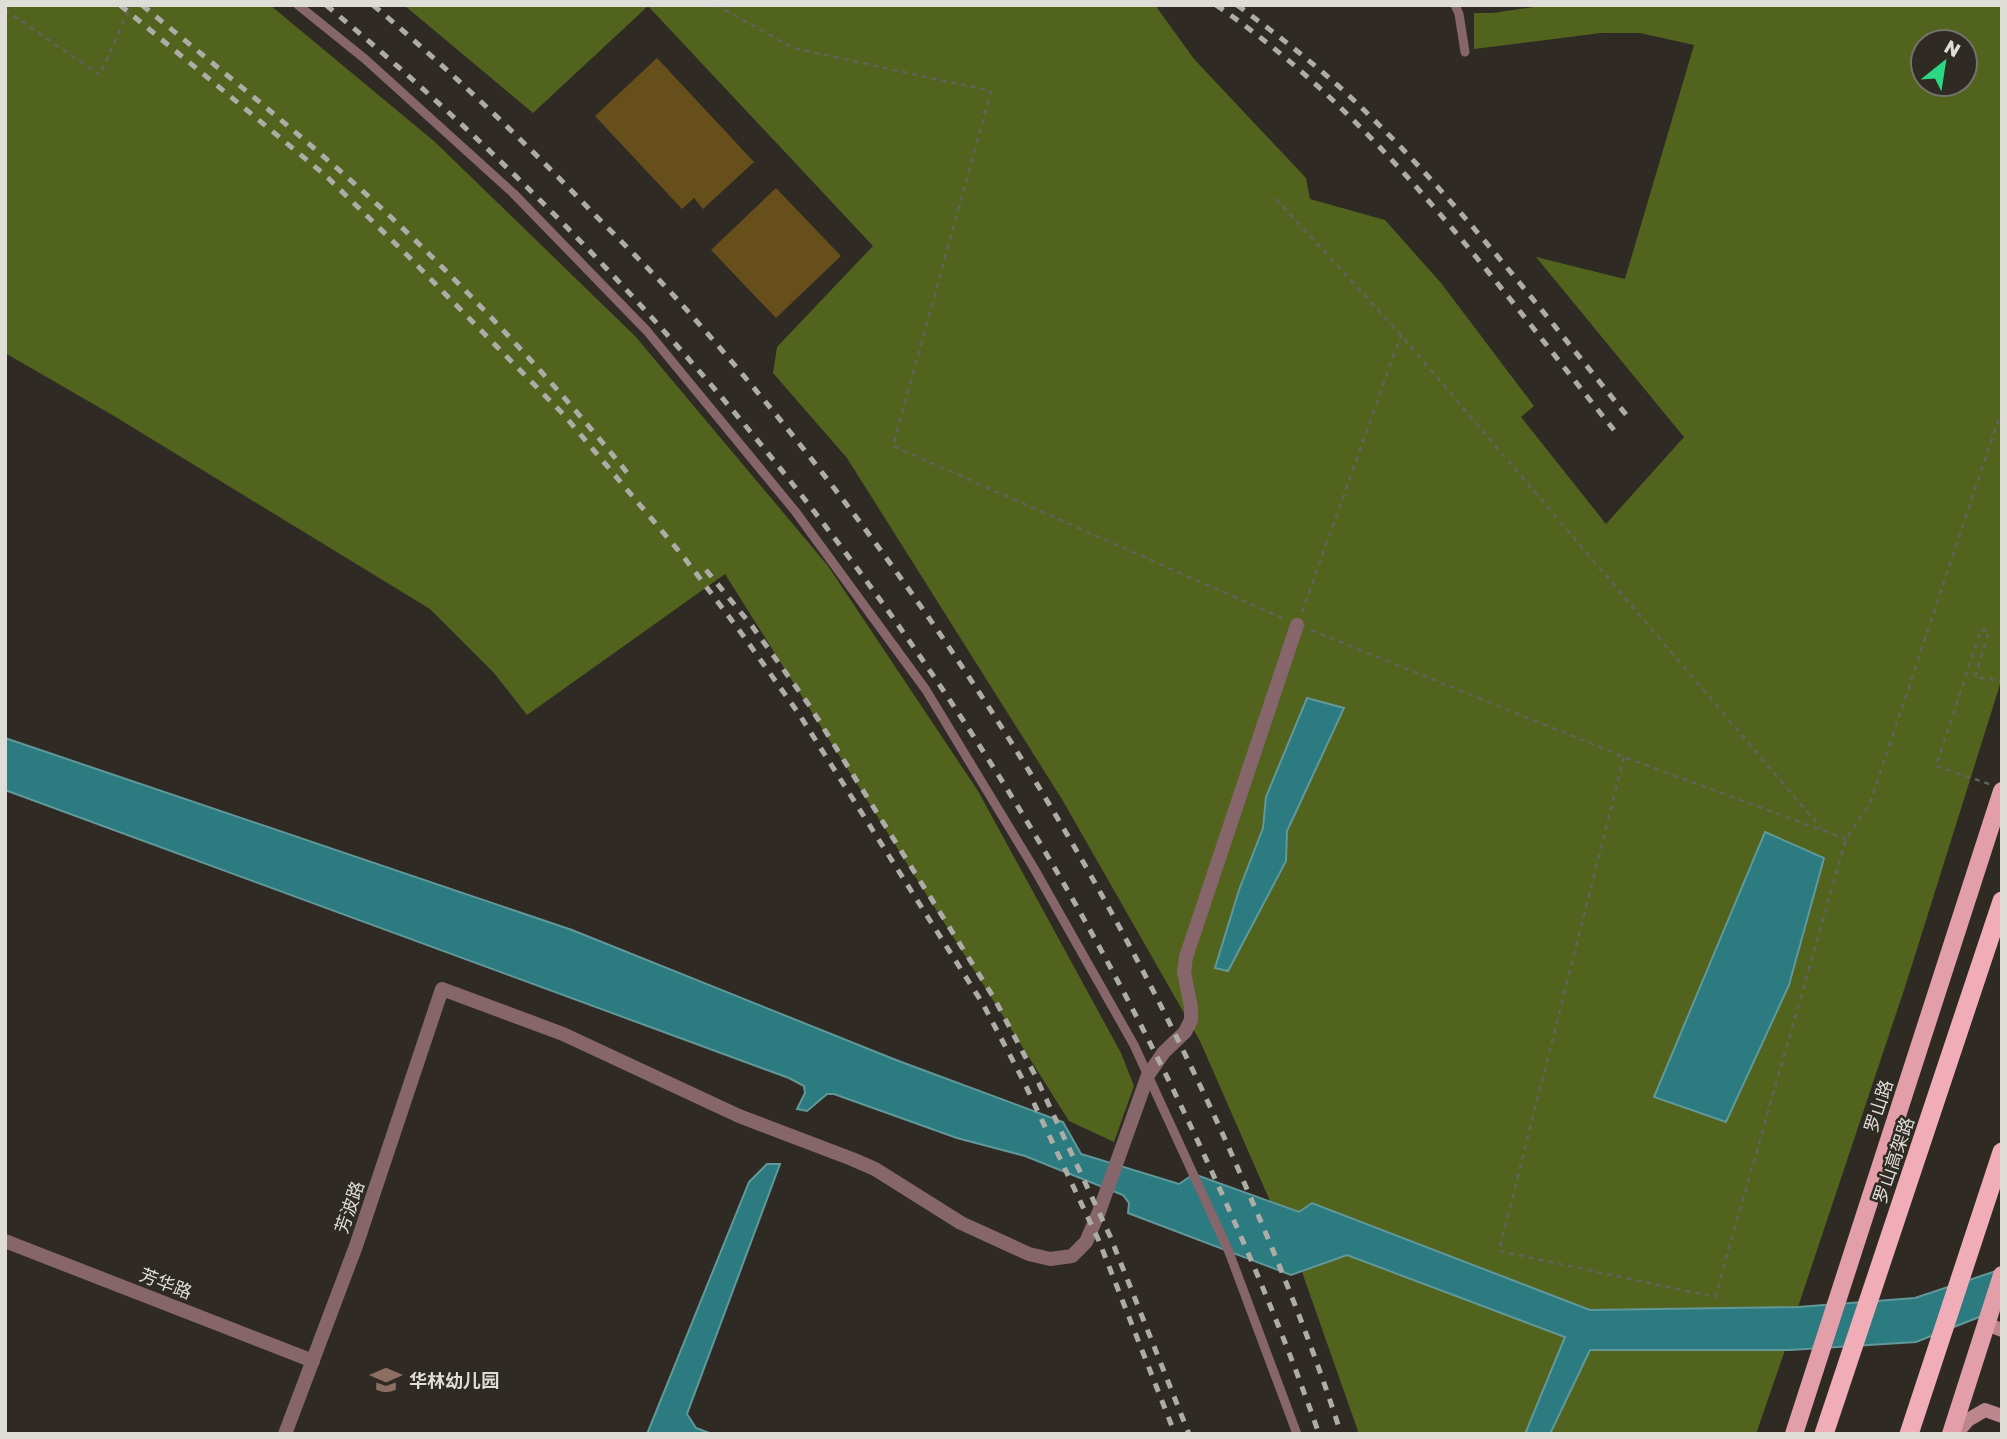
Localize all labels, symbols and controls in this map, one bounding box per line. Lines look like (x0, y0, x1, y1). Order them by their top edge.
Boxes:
north arrow (1909, 28, 1979, 98)
text: N (1941, 34, 1965, 61)
street label: 罗山路 (1859, 1077, 1897, 1135)
street label: 罗山高架路 (1868, 1114, 1918, 1206)
street label: 芳波路 (330, 1178, 368, 1236)
street label: 芳华路 (137, 1263, 195, 1303)
school or university icon: 华林幼儿园 (369, 1363, 403, 1397)
place label: 华林幼儿园 (409, 1369, 499, 1391)

